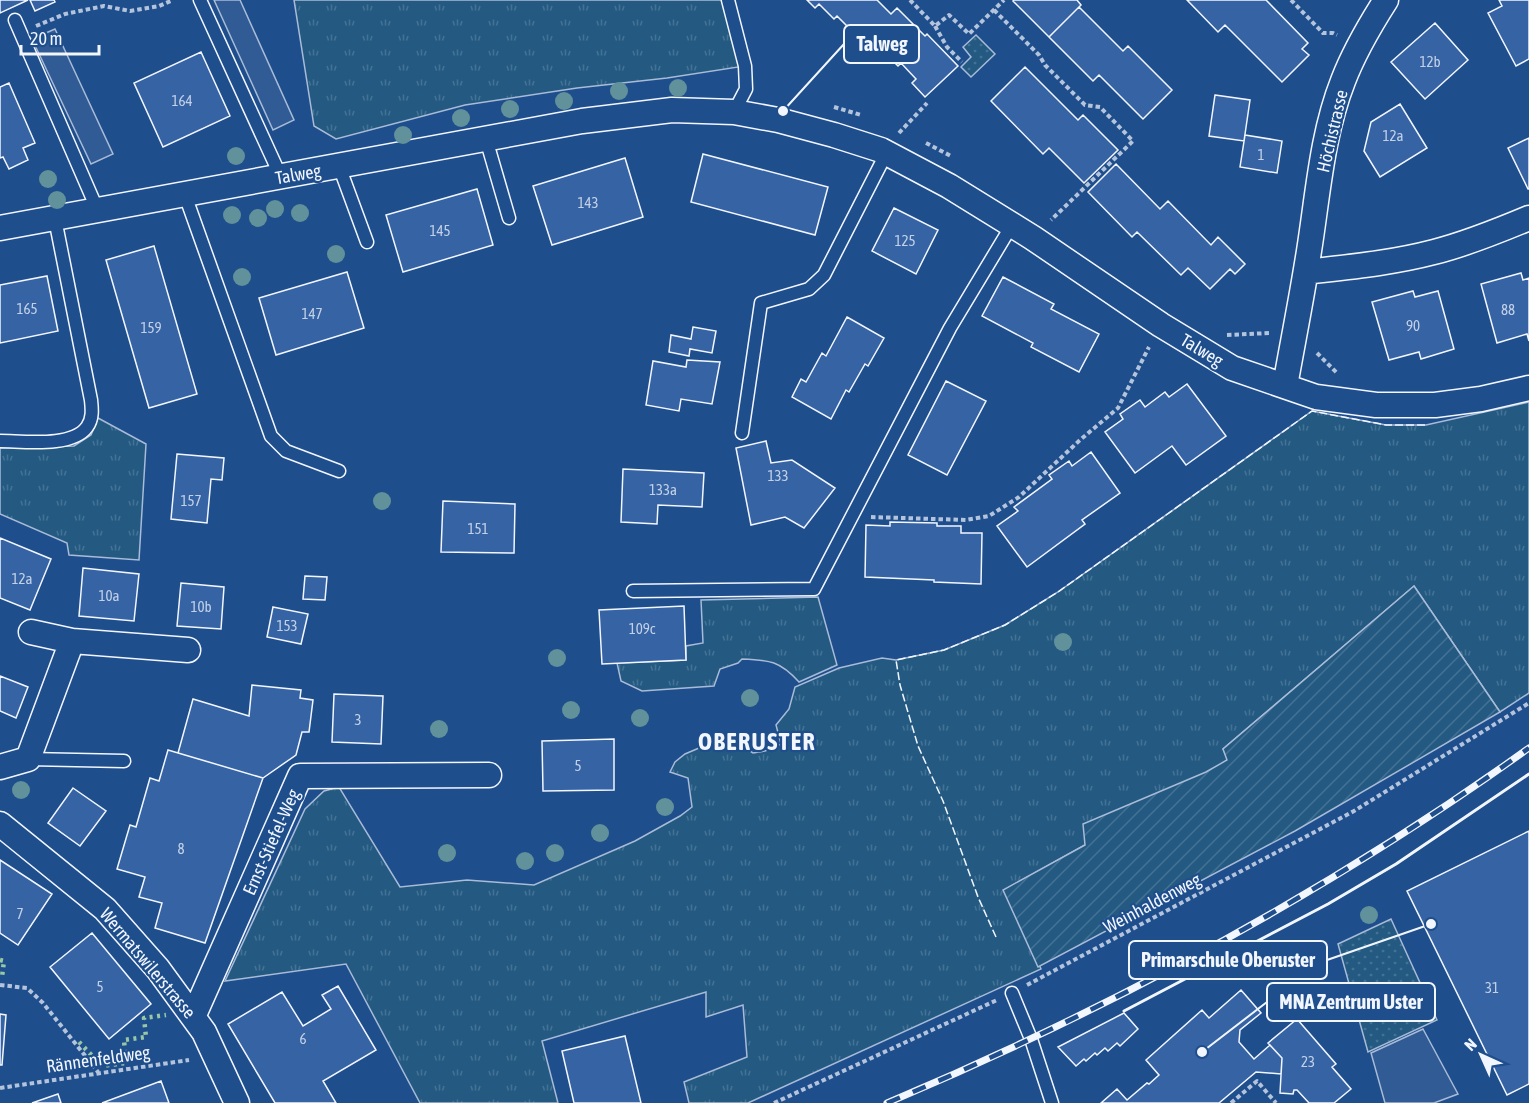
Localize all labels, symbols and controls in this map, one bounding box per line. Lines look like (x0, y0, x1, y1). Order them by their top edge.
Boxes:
scale bar (21, 18, 99, 56)
callout: Talweg (844, 25, 919, 63)
text: 20 m (30, 28, 62, 49)
text: Talweg (856, 32, 908, 55)
house number: 12b (1419, 53, 1441, 70)
street label: Höchistrasse (1312, 88, 1352, 174)
house number: 164 (171, 92, 193, 109)
house number: 12a (1382, 127, 1404, 144)
house number: 1 (1257, 146, 1265, 163)
street label: Talweg (273, 160, 323, 188)
house number: 143 (577, 194, 599, 211)
house number: 145 (429, 222, 451, 239)
house number: 125 (894, 232, 916, 249)
house number: 165 (16, 300, 38, 317)
house number: 88 (1501, 301, 1515, 318)
house number: 147 (301, 305, 323, 322)
house number: 90 (1406, 317, 1420, 334)
house number: 159 (140, 319, 162, 336)
street label: Talweg (1177, 329, 1227, 371)
house number: 133 (767, 467, 789, 484)
house number: 133a (649, 481, 677, 498)
house number: 157 (180, 492, 202, 509)
house number: 151 (467, 520, 489, 537)
house number: 12a (11, 570, 33, 587)
house number: 10a (98, 587, 120, 604)
house number: 10b (190, 598, 212, 615)
house number: 153 (276, 617, 298, 634)
house number: 109c (629, 620, 656, 637)
house number: 3 (354, 711, 362, 728)
district label: OBERUSTER (698, 728, 816, 755)
house number: 5 (574, 757, 582, 774)
street label: Ernst-Stiefel-Weg (238, 786, 304, 898)
house number: 8 (177, 840, 185, 857)
street label: Weinhaldenweg (1100, 868, 1204, 937)
street label: Wermatswilerstrasse (96, 904, 200, 1022)
house number: 7 (16, 905, 24, 922)
callout: Primarschule Oberuster (1129, 941, 1327, 979)
text: Primarschule Oberuster (1141, 948, 1316, 971)
house number: 5 (96, 978, 104, 995)
house number: 31 (1485, 979, 1499, 996)
callout: MNA Zentrum Uster (1267, 983, 1435, 1021)
text: MNA Zentrum Uster (1279, 990, 1424, 1013)
north arrow (1451, 1025, 1511, 1085)
house number: 6 (299, 1030, 307, 1047)
text: N (1461, 1035, 1480, 1054)
street label: Rännenfeldweg (45, 1041, 151, 1077)
house number: 23 (1301, 1053, 1315, 1070)

